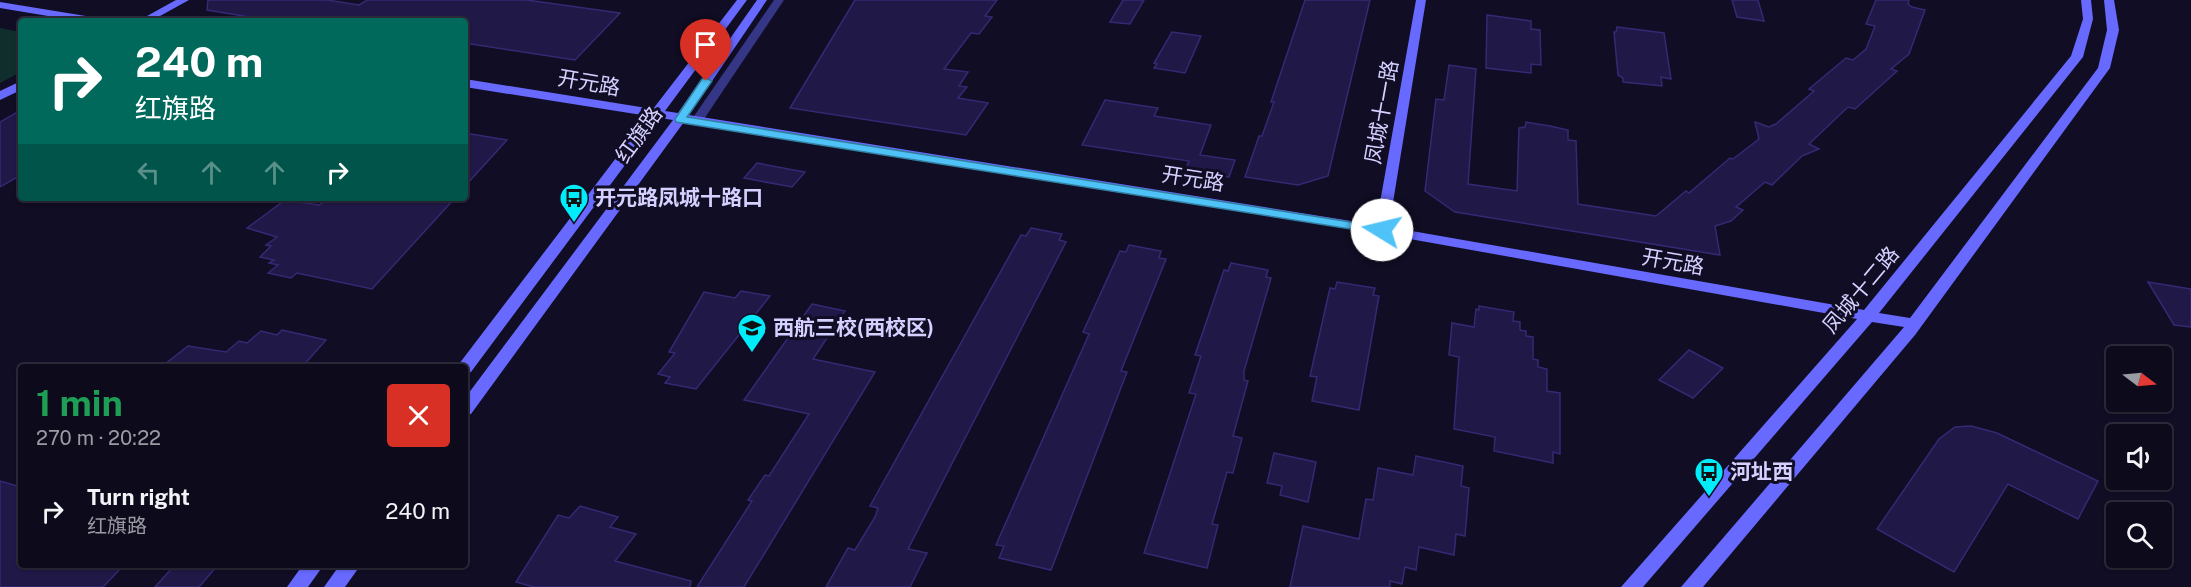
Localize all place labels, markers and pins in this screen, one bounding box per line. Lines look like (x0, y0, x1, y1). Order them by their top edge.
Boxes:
pin (680, 19, 731, 81)
bus stop icon: 开元路凤城十路口 (558, 182, 590, 224)
place label: 开元路凤城十路口 (595, 185, 763, 210)
school or university icon: 西航三校(西校区) (736, 312, 768, 354)
place label: 西航三校(西校区) (773, 315, 934, 340)
bus stop icon: 河址西 (1693, 456, 1725, 498)
place label: 河址西 (1730, 459, 1793, 484)

